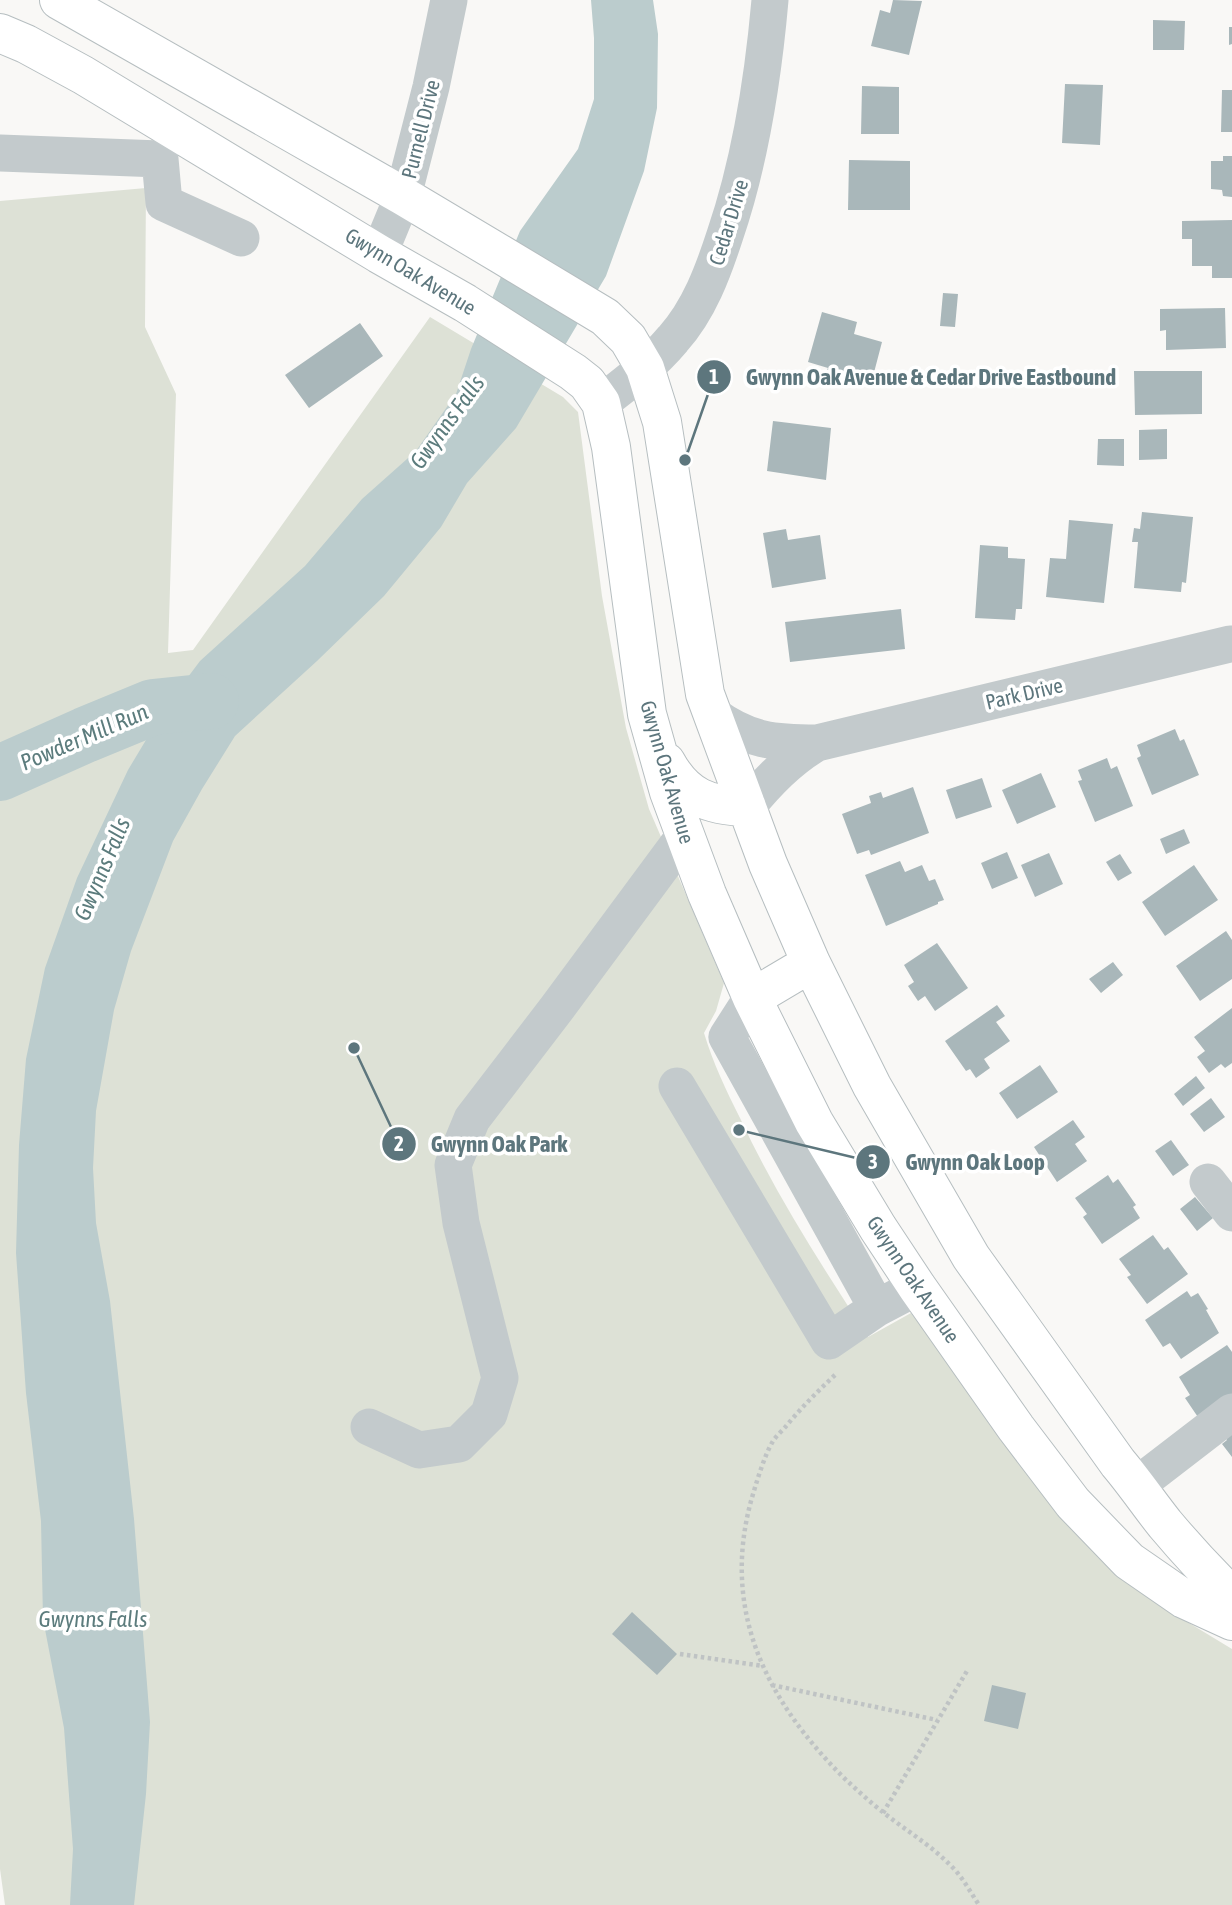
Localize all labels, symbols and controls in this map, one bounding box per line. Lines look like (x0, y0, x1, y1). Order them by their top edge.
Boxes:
street label: Purnell Drive (396, 77, 444, 181)
street label: Cedar Drive (704, 176, 752, 268)
street label: Gwynn Oak Avenue (341, 223, 481, 319)
callout: Gwynn Oak Avenue & Cedar Drive Eastbound (697, 355, 1130, 399)
text: 1 (709, 364, 719, 388)
text: Gwynn Oak Avenue & Cedar Drive Eastbound (746, 364, 1116, 390)
water label: Gwynns Falls (405, 370, 489, 474)
street label: Park Drive (983, 672, 1065, 714)
water label: Powder Mill Run (16, 698, 152, 776)
street label: Gwynn Oak Avenue (636, 698, 700, 846)
water label: Gwynns Falls (69, 814, 135, 924)
callout: Gwynn Oak Park (382, 1122, 581, 1166)
text: 2 (394, 1131, 404, 1155)
text: Gwynn Oak Park (431, 1131, 568, 1157)
callout: Gwynn Oak Loop (856, 1140, 1058, 1184)
text: 3 (868, 1149, 878, 1173)
text: Gwynn Oak Loop (905, 1149, 1045, 1175)
street label: Gwynn Oak Avenue (863, 1211, 965, 1347)
water label: Gwynns Falls (39, 1606, 147, 1632)

